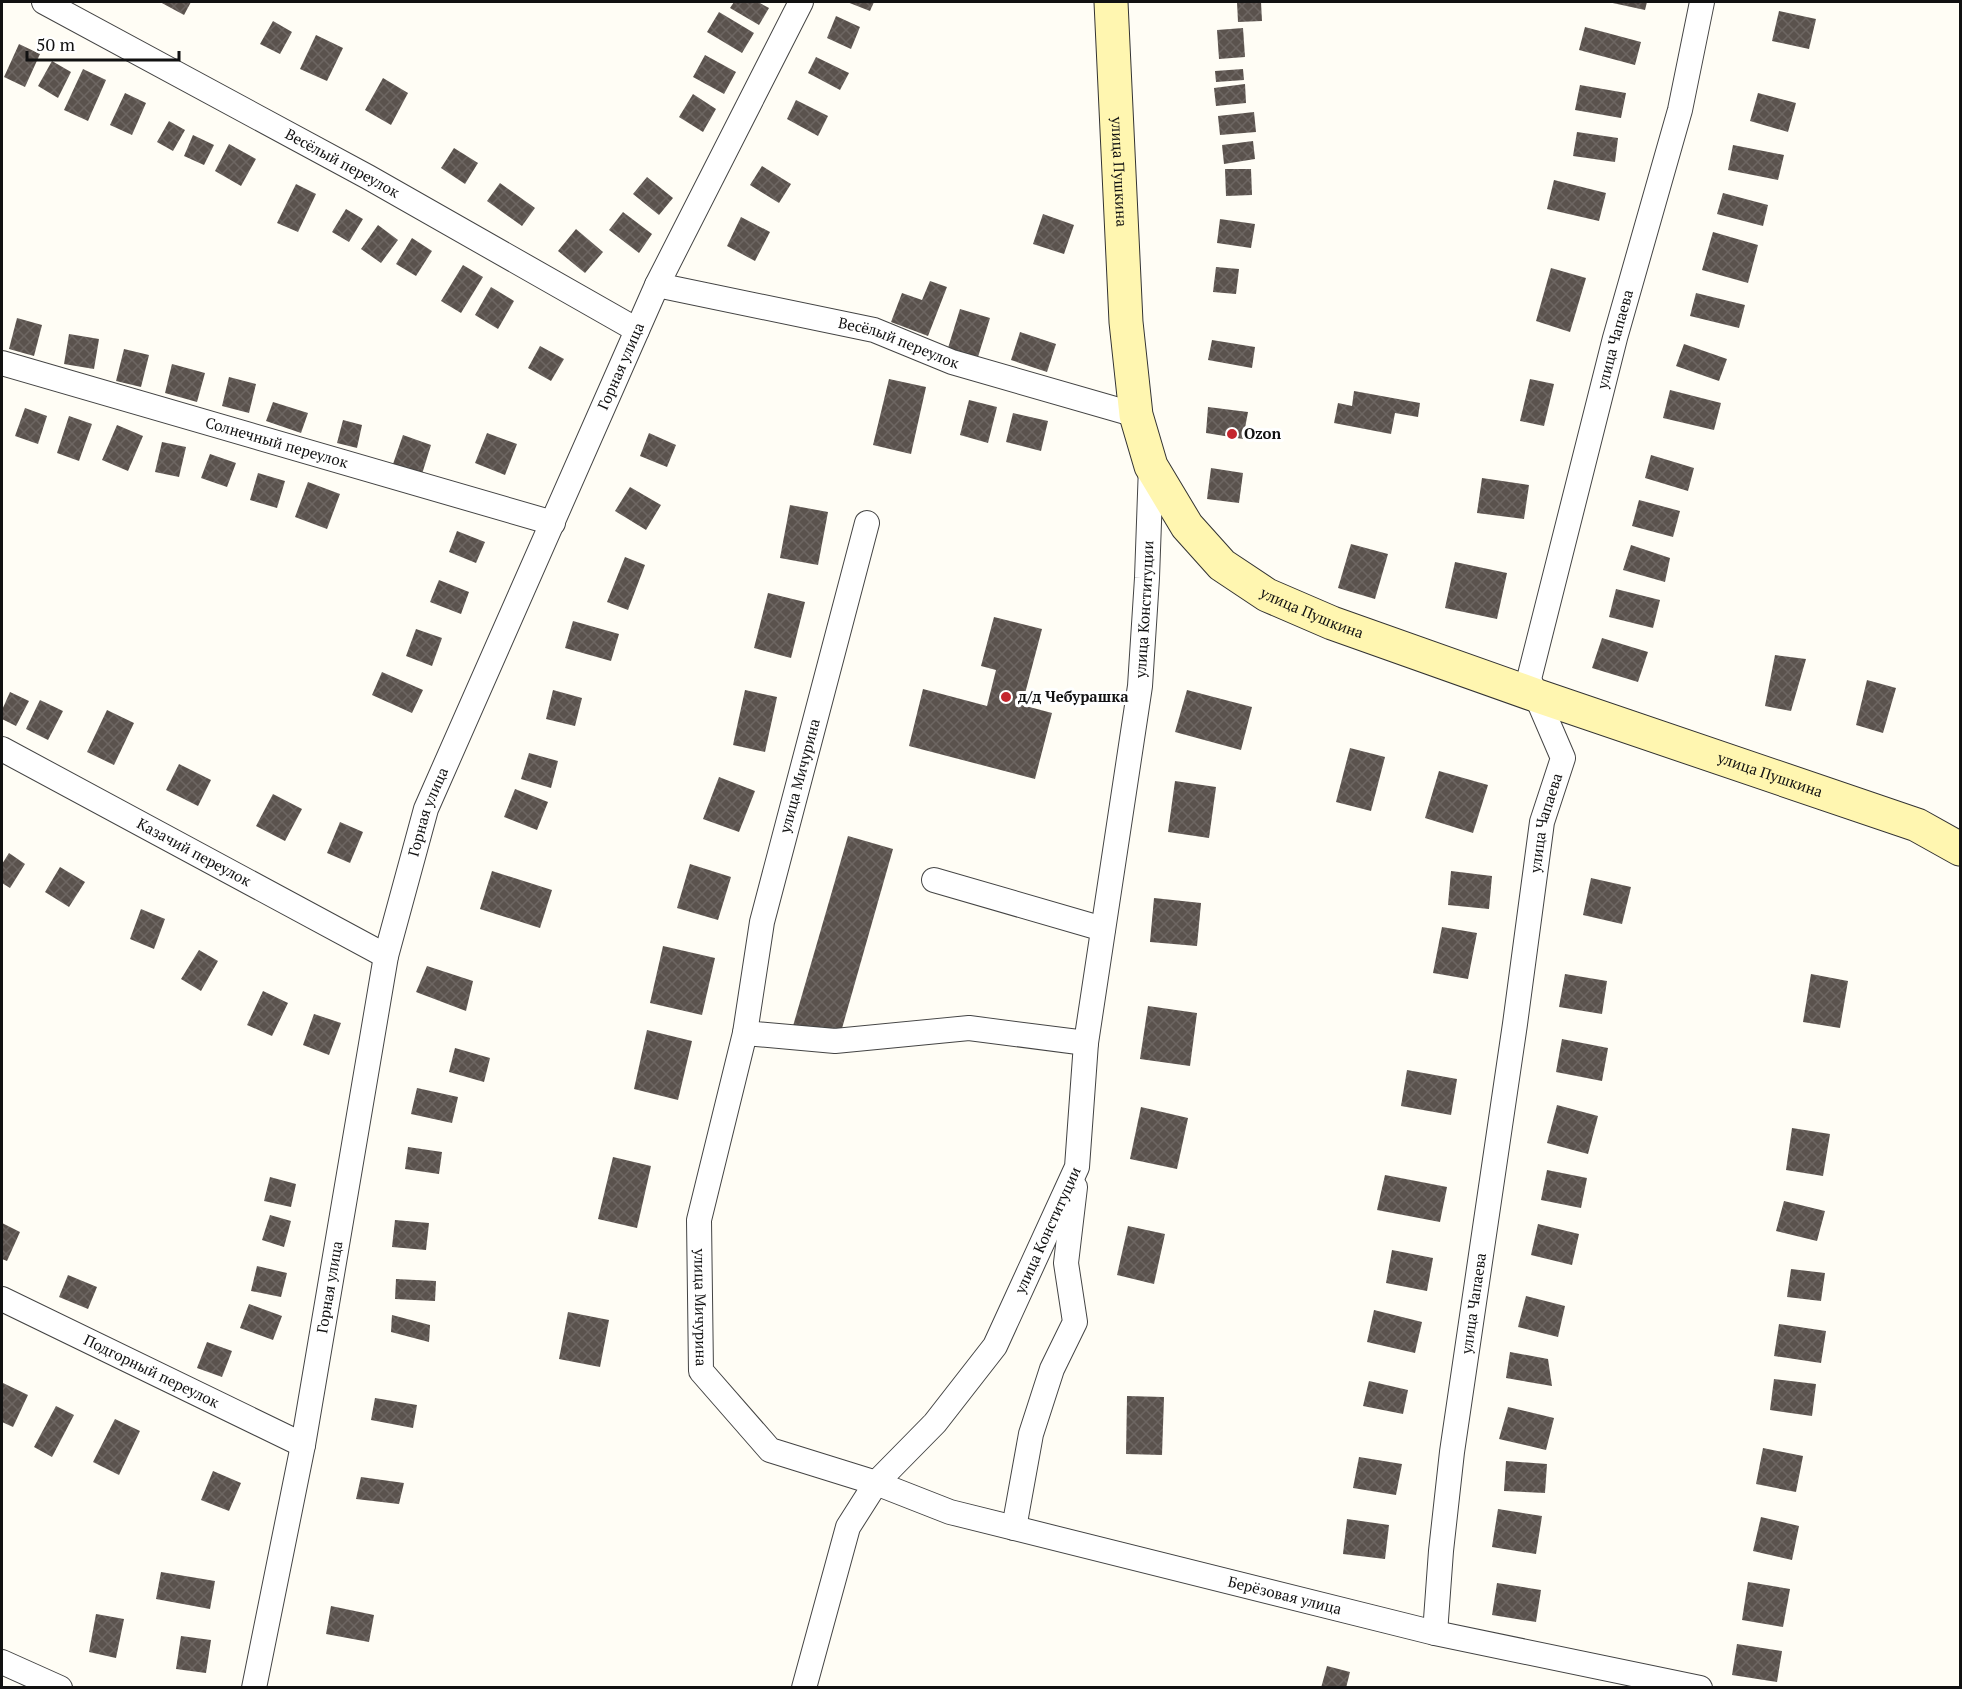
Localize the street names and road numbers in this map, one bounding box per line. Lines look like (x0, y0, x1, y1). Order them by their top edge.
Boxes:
street label: улица Пушкина (1107, 115, 1133, 228)
street label: Весёлый переулок (282, 123, 404, 202)
street label: улица Чапаева (1591, 287, 1637, 392)
street label: Весёлый переулок (837, 312, 962, 373)
street label: Горная улица (592, 319, 648, 413)
street label: Солнечный переулок (203, 412, 352, 472)
street label: улица Конституции (1129, 540, 1157, 680)
street label: улица Пушкина (1256, 582, 1367, 643)
street label: улица Мичурина (774, 716, 824, 836)
street label: улица Пушкина (1714, 747, 1826, 801)
street label: Горная улица (403, 763, 452, 859)
street label: улица Чапаева (1524, 770, 1567, 875)
street label: Казачий переулок (134, 813, 256, 891)
street label: улица Конституции (1009, 1163, 1085, 1298)
street label: Горная улица (311, 1239, 347, 1335)
street label: улица Мичурина (690, 1247, 712, 1367)
street label: улица Чапаева (1455, 1251, 1490, 1356)
street label: Подгорный переулок (81, 1329, 224, 1412)
street label: Берёзовая улица (1226, 1571, 1344, 1618)

